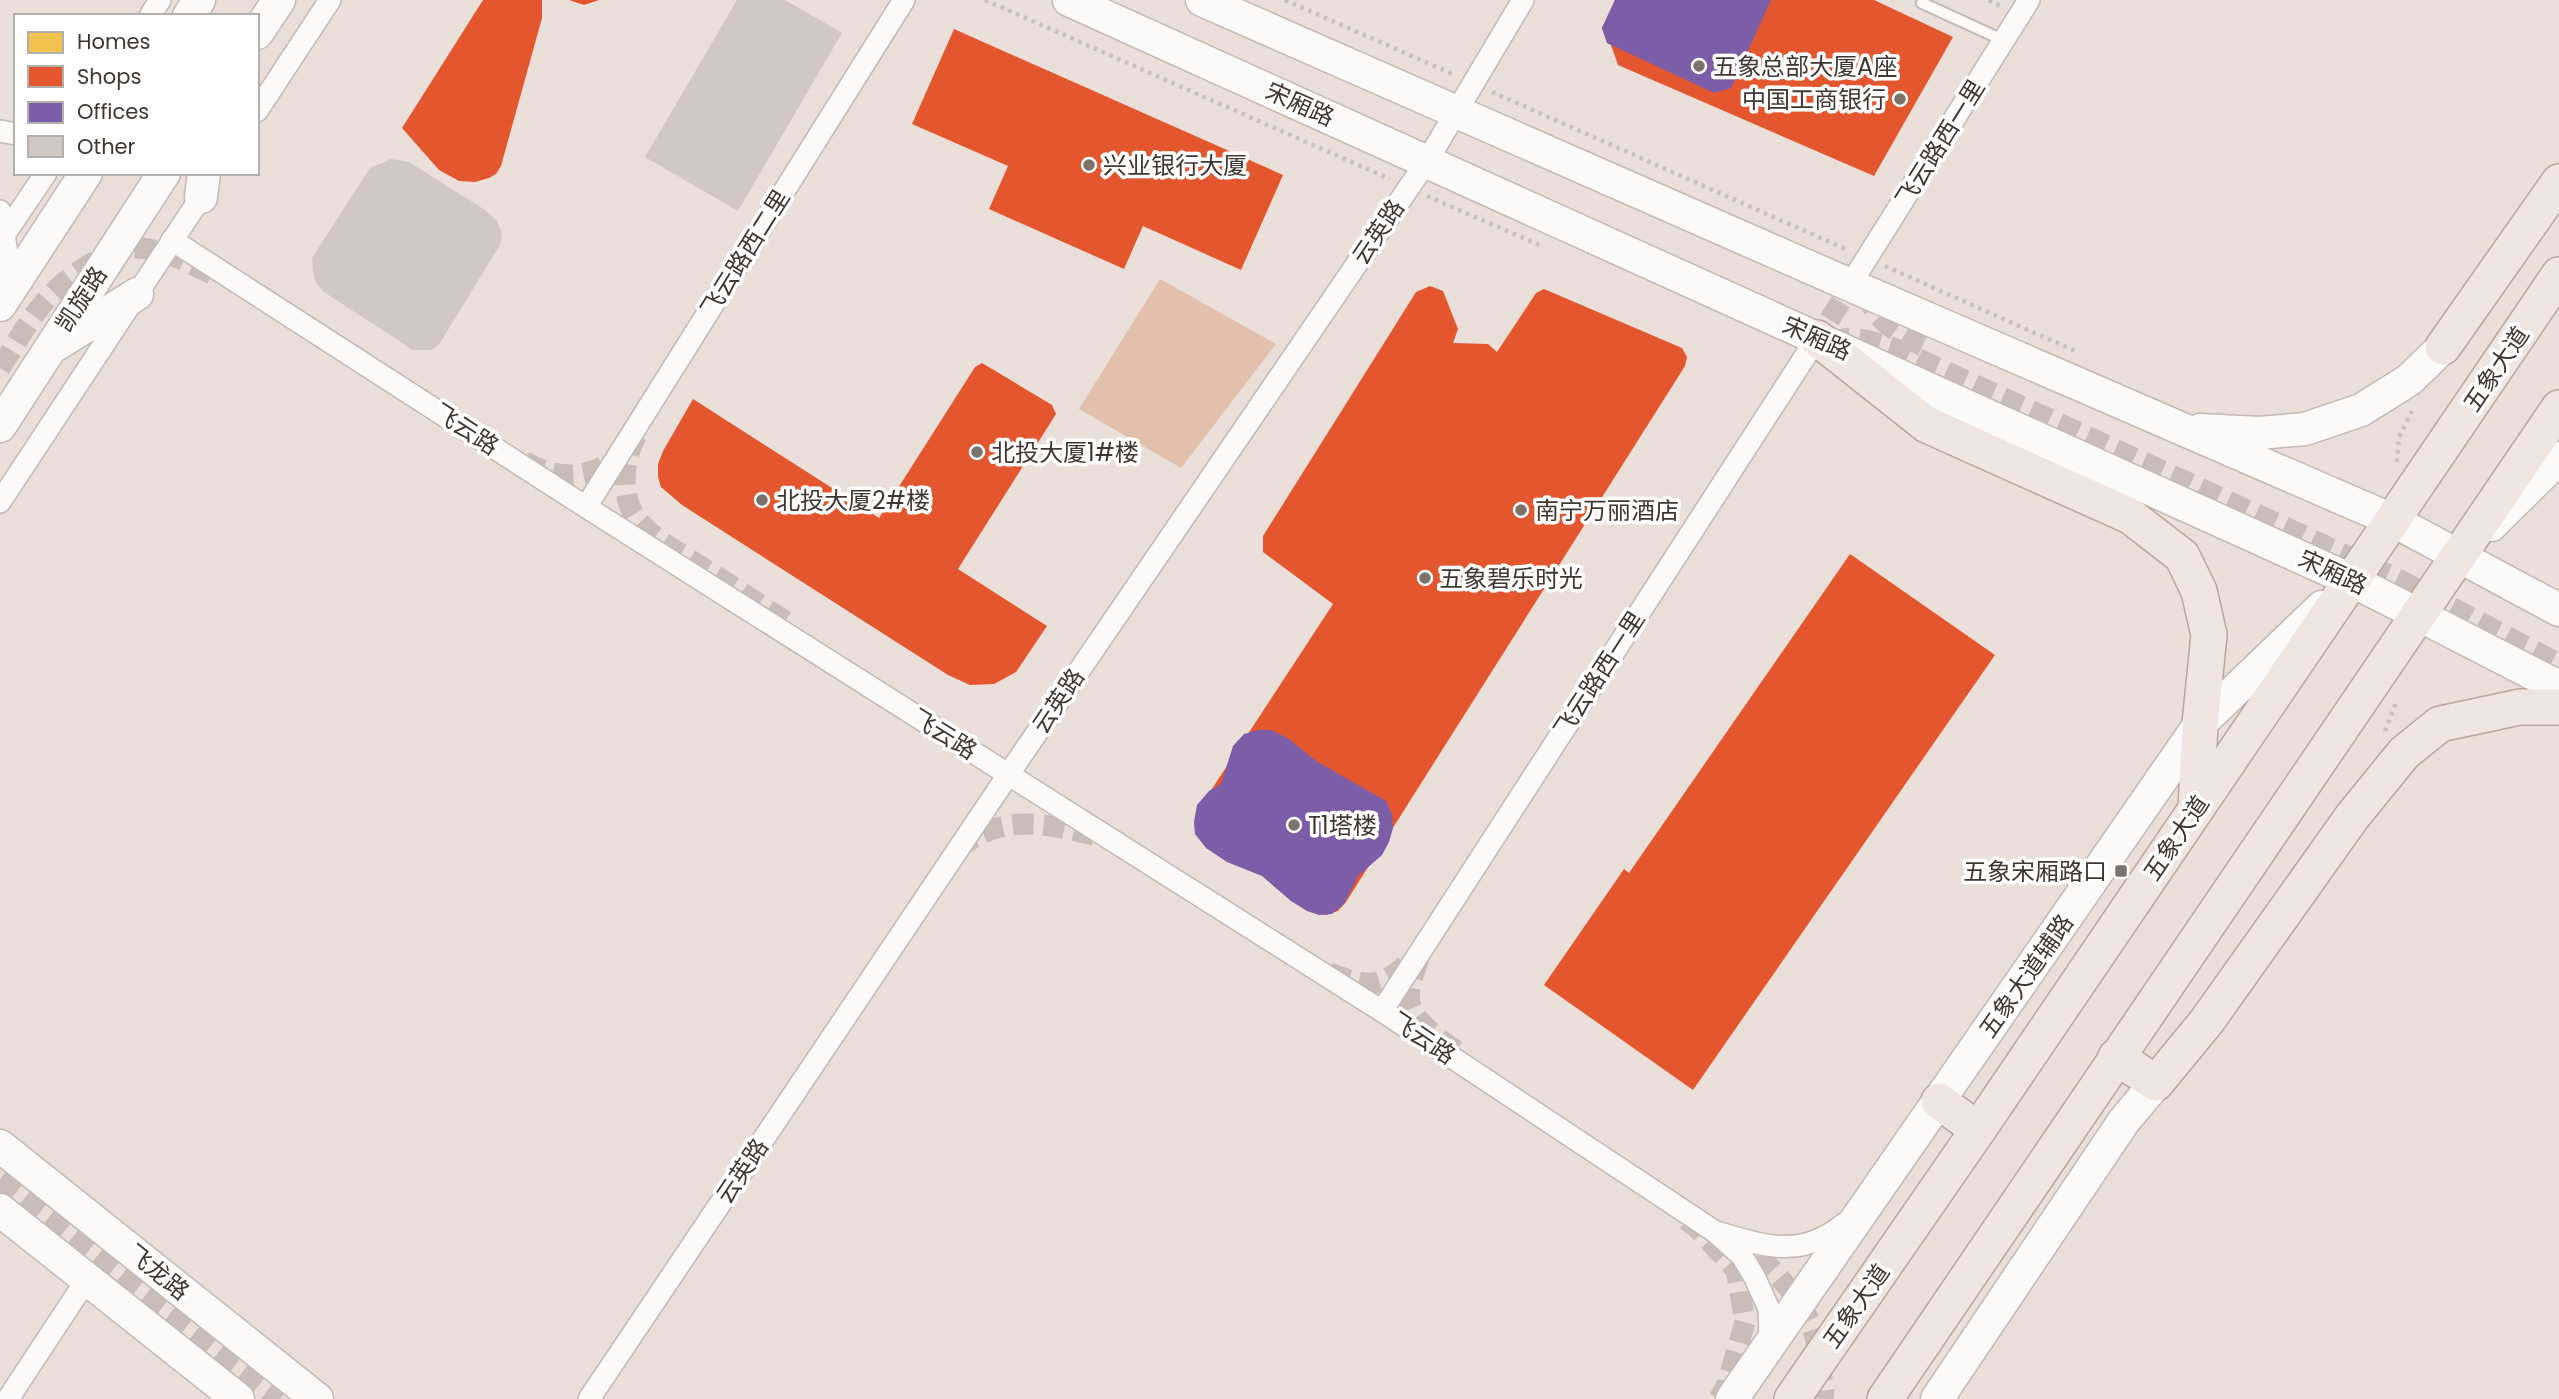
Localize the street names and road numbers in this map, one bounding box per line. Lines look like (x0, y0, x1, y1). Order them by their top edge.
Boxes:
street label: 飞云路西一里 (1888, 73, 1992, 213)
street label: 宋厢路 (1260, 74, 1340, 134)
street label: 飞云路西二里 (693, 183, 797, 323)
street label: 云英路 (1344, 193, 1412, 271)
street label: 凯旋路 (48, 260, 114, 338)
street label: 宋厢路 (1777, 308, 1857, 368)
street label: 五象大道 (2455, 320, 2537, 418)
street label: 飞云路 (427, 396, 505, 462)
street label: 宋厢路 (2293, 542, 2373, 602)
street label: 飞云路西一里 (1546, 605, 1652, 743)
street label: 云英路 (1024, 662, 1092, 740)
street label: 飞云路 (905, 701, 983, 767)
street label: 五象大道 (2135, 789, 2217, 887)
street label: 五象大道辅路 (1971, 908, 2081, 1044)
street label: 飞云路 (1384, 1004, 1462, 1072)
street label: 云英路 (708, 1132, 776, 1210)
street label: 飞龙路 (120, 1237, 196, 1307)
street label: 五象大道 (1815, 1257, 1897, 1355)

